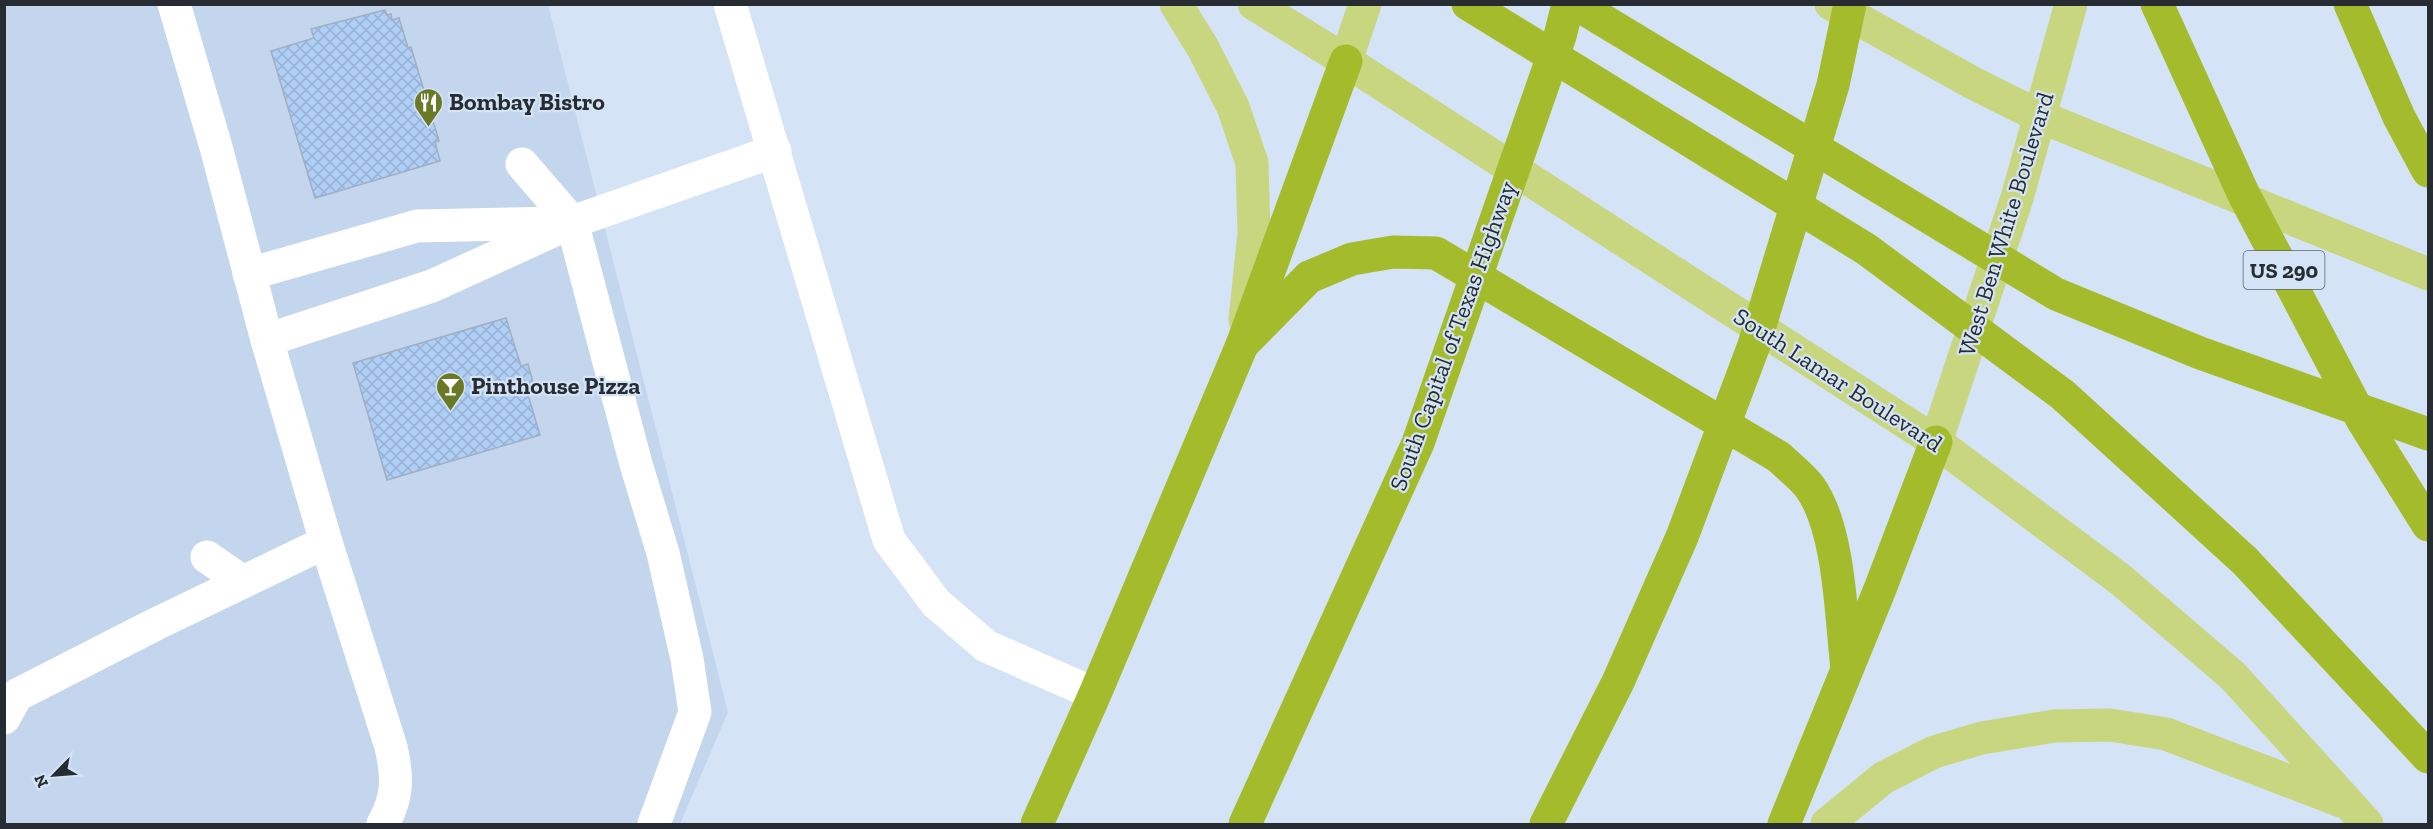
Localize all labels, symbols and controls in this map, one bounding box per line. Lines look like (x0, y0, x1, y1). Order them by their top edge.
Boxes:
restaurant icon: Bombay Bistro (412, 86, 444, 128)
place label: Bombay Bistro (449, 87, 605, 116)
street label: West Ben White Boulevard (1952, 88, 2060, 359)
street label: South Capital of Texas Highway (1383, 176, 1522, 495)
road number: US 290 (2244, 251, 2324, 289)
street label: South Lamar Boulevard (1729, 301, 1948, 458)
bar icon: Pinthouse Pizza (434, 370, 466, 412)
place label: Pinthouse Pizza (471, 371, 641, 400)
north arrow (24, 745, 84, 805)
text: N (30, 772, 52, 791)

